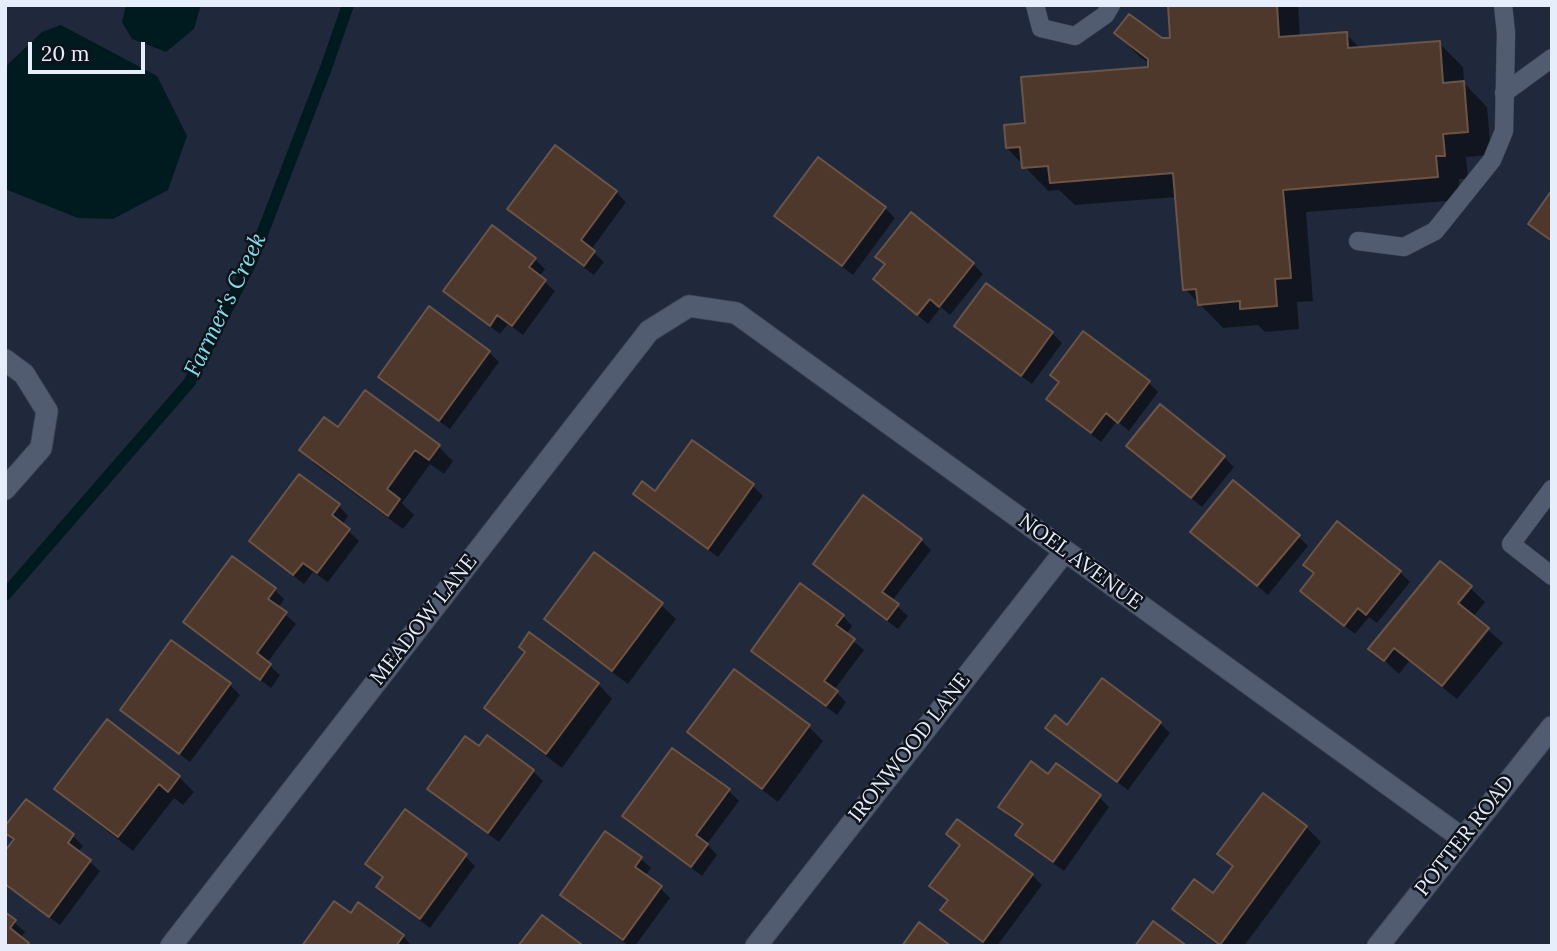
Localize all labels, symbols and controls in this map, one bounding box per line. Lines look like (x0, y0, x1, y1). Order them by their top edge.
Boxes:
scale bar (32, 28, 149, 72)
text: 20 m (41, 40, 90, 67)
water label: Farmer's Creek (179, 229, 273, 381)
street label: NOEL AVENUE (1013, 509, 1147, 615)
street label: MEADOW LANE (365, 550, 483, 690)
street label: IRONWOOD LANE (844, 668, 976, 828)
street label: POTTER ROAD (1410, 771, 1520, 901)

